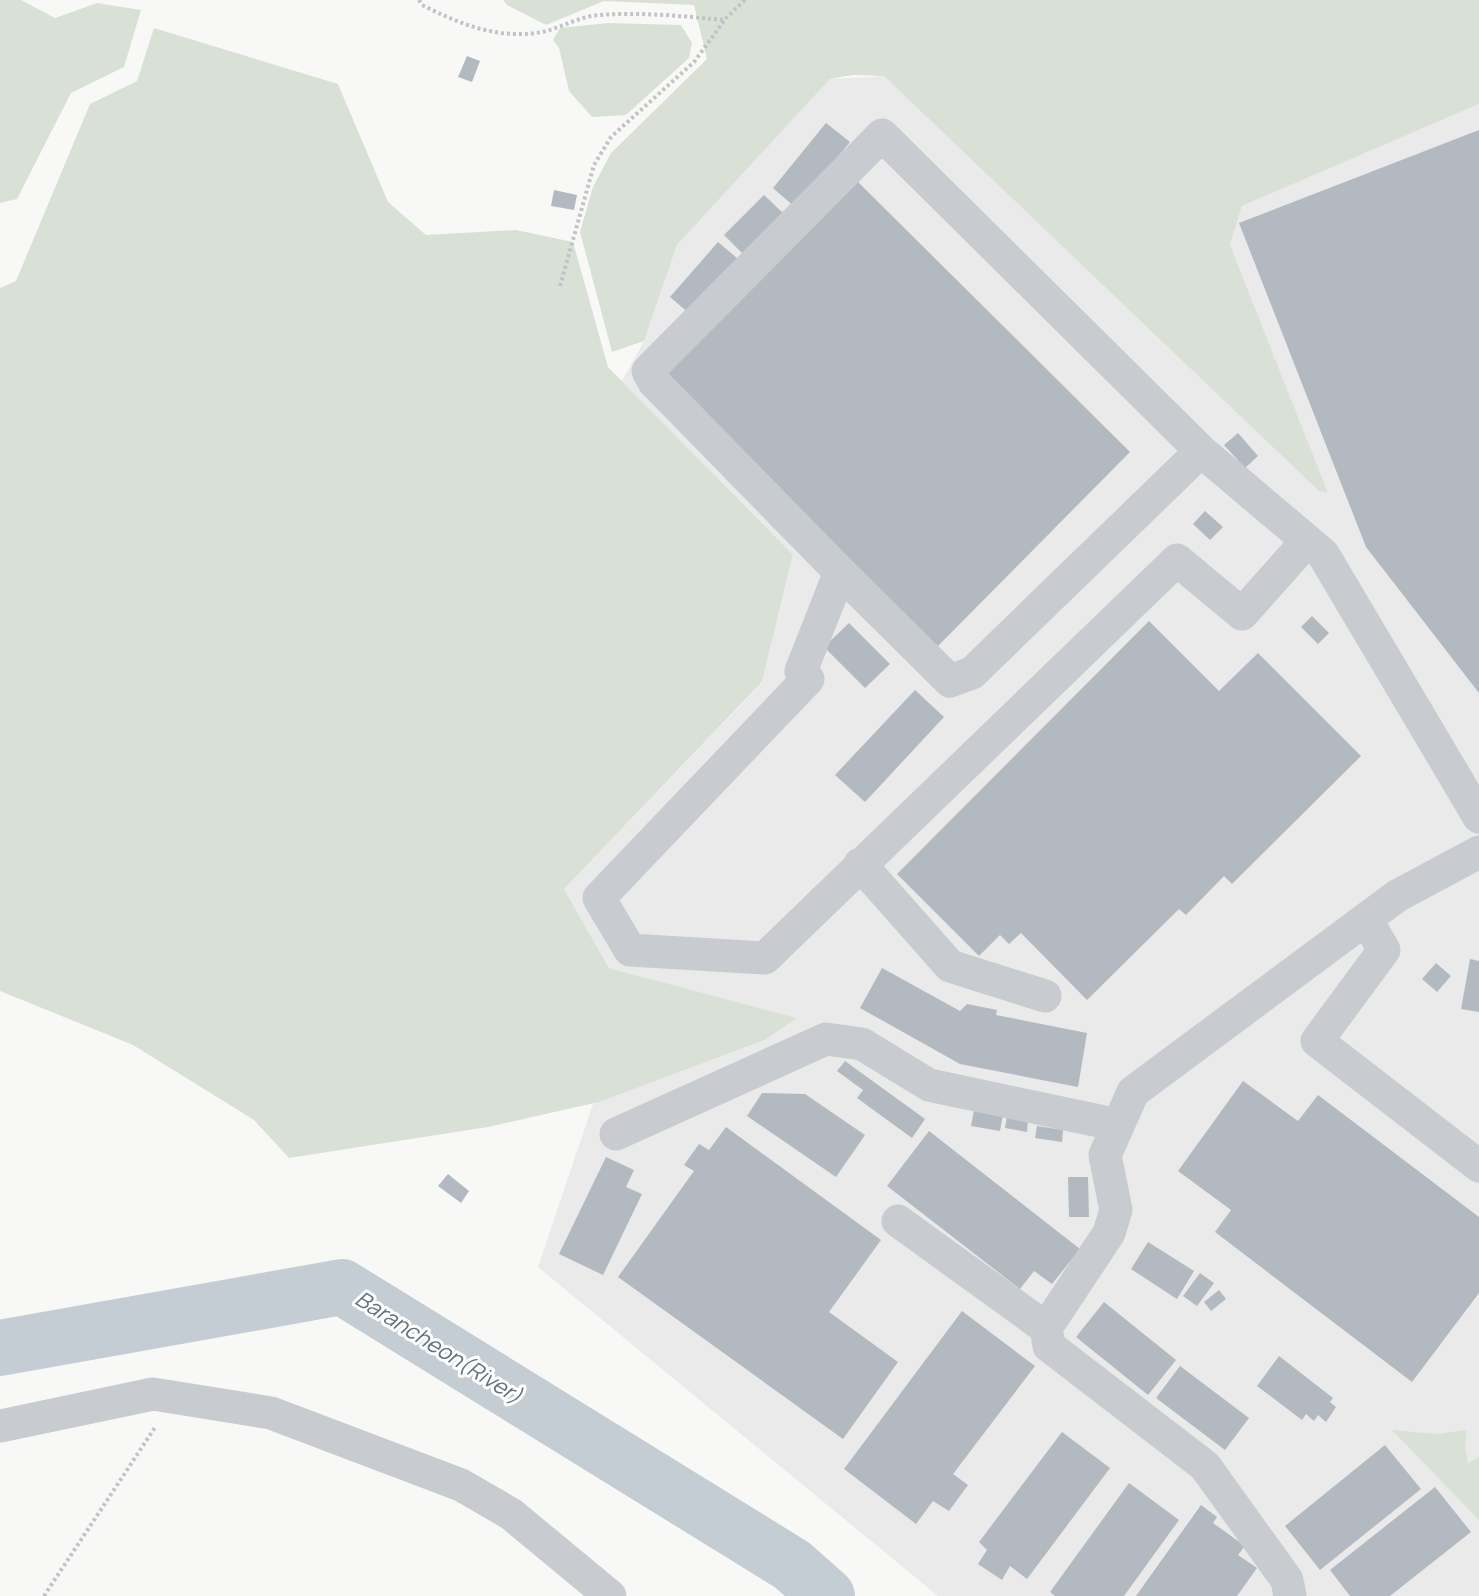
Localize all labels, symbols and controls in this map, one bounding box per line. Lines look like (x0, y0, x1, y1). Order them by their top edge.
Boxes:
water label: Barancheon(River) (350, 1284, 528, 1410)

